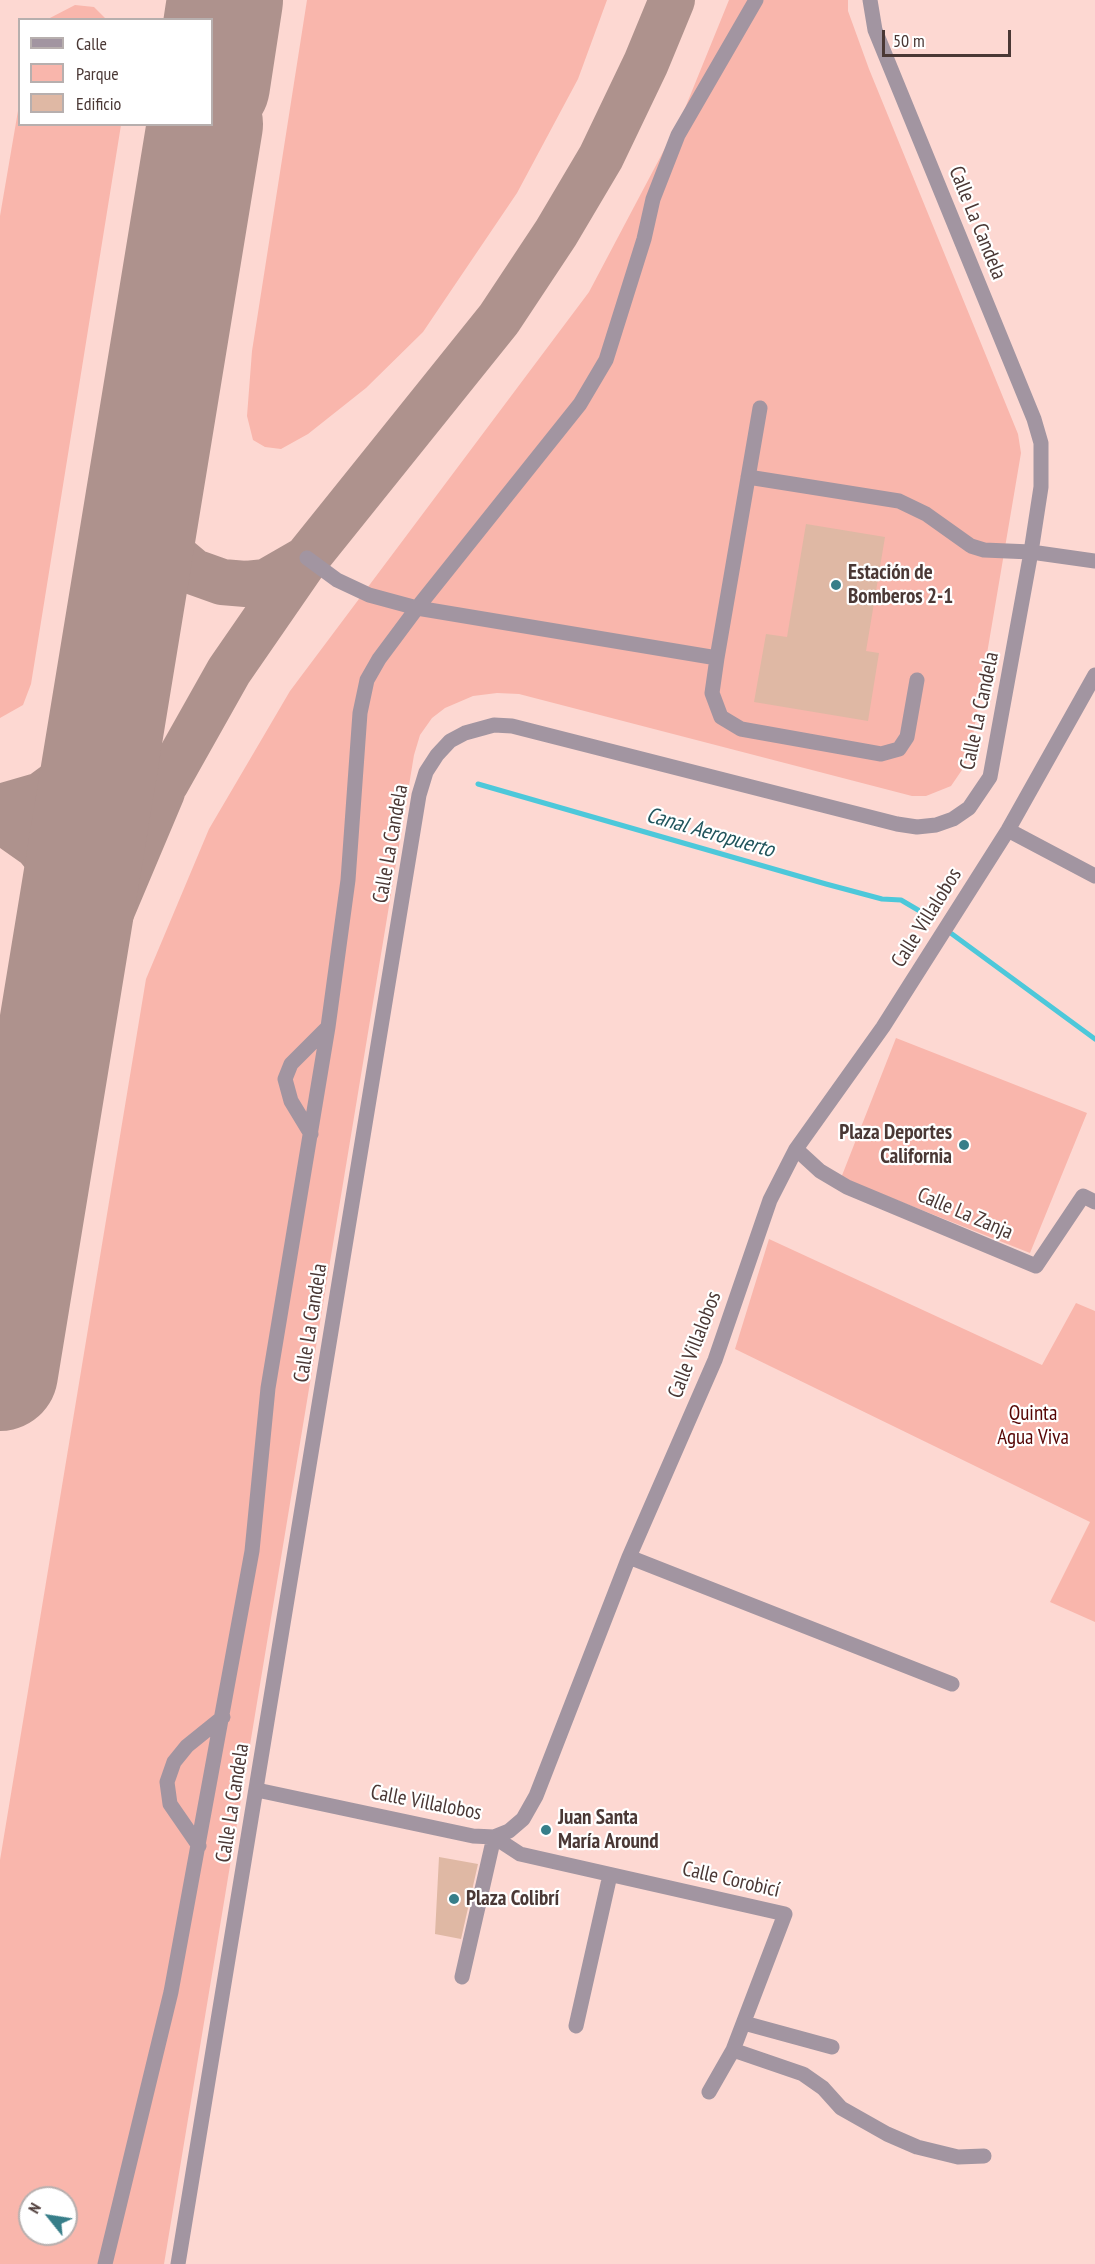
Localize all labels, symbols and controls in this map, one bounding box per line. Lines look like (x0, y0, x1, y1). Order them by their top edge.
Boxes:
legend (18, 18, 213, 126)
scale bar (885, 18, 1014, 56)
text: 50 m (893, 29, 925, 52)
text: Calle (76, 32, 107, 55)
text: Parque (76, 62, 119, 85)
text: Edificio (76, 92, 121, 115)
street label: Calle La Candela (943, 163, 1011, 283)
place label: Estación de Bomberos 2-1 (848, 560, 953, 610)
marker: Estación de Bomberos 2-1 (829, 578, 843, 592)
street label: Calle La Candela (955, 650, 1005, 772)
street label: Calle La Candela (368, 783, 414, 905)
water label: Canal Aeropuerto (643, 802, 777, 864)
street label: Calle Villalobos (887, 864, 967, 972)
place label: Plaza Deportes California (839, 1120, 952, 1170)
marker: Plaza Deportes California (957, 1138, 971, 1152)
street label: Calle La Zanja (913, 1183, 1017, 1245)
street label: Calle La Candela (289, 1262, 333, 1384)
street label: Calle Villalobos (663, 1288, 727, 1402)
park label: Quinta Agua Viva (997, 1401, 1069, 1451)
street label: Calle La Candela (211, 1742, 255, 1864)
street label: Calle Villalobos (368, 1780, 484, 1826)
place label: Juan Santa María Around (558, 1805, 659, 1855)
marker: Juan Santa María Around (539, 1823, 553, 1837)
street label: Calle Corobicí (680, 1857, 782, 1903)
place label: Plaza Colibrí (466, 1886, 559, 1912)
marker: Plaza Colibrí (447, 1892, 461, 1906)
north arrow (18, 2186, 78, 2246)
text: N (23, 2199, 45, 2217)

